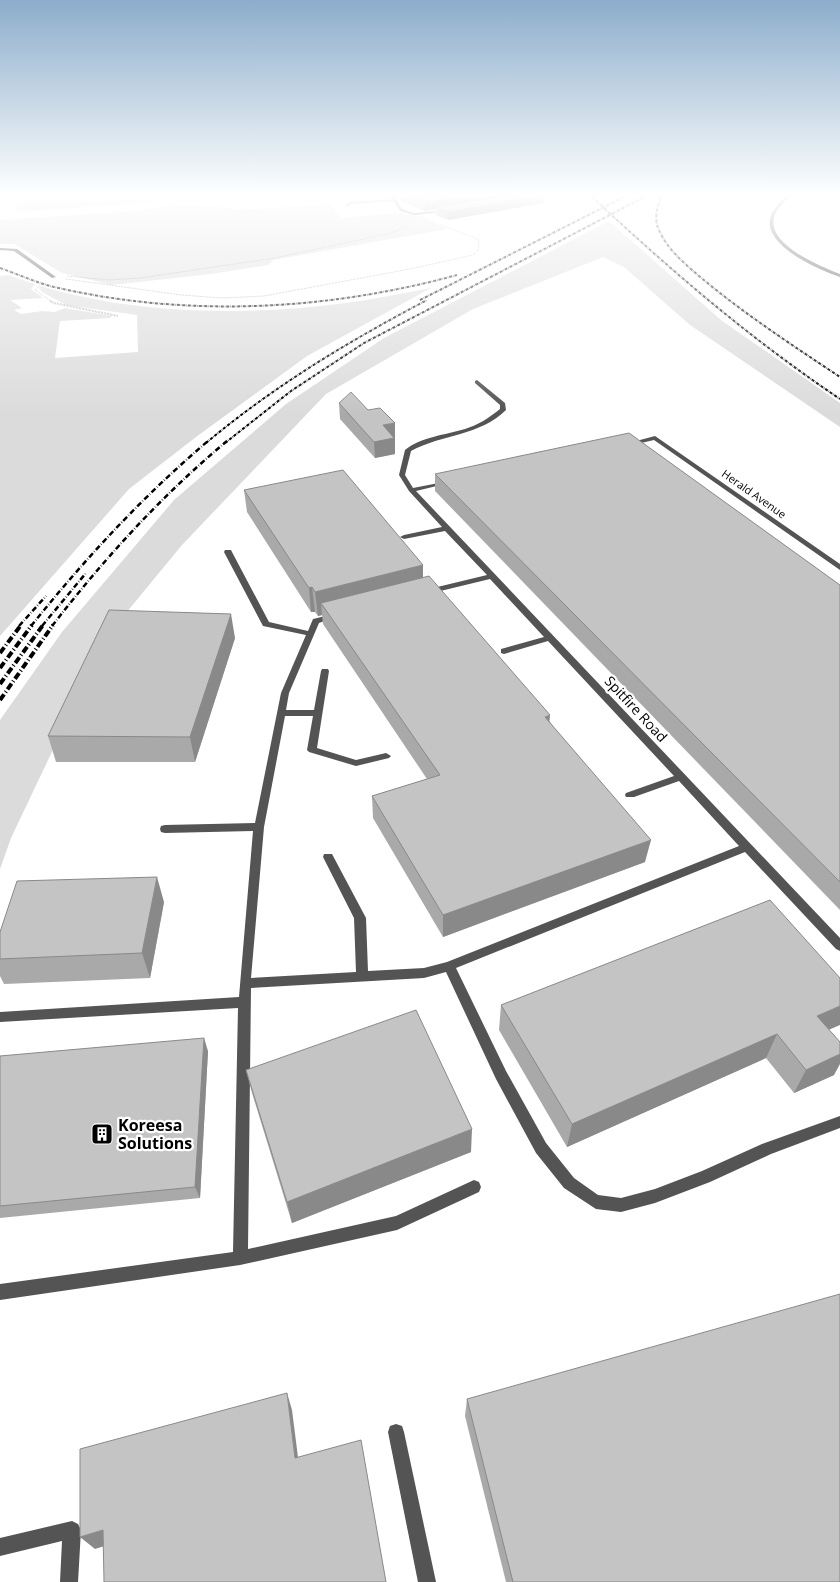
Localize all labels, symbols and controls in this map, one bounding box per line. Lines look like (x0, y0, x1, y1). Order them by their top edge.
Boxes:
street label: Herald Avenue (719, 466, 790, 521)
street label: Spitfire Road (601, 672, 672, 746)
place label: Koreesa Solutions (118, 1114, 192, 1154)
building icon: Koreesa Solutions (90, 1122, 114, 1146)

